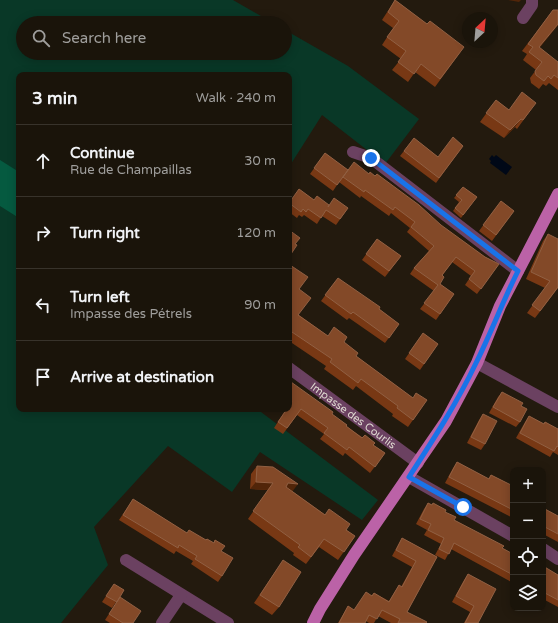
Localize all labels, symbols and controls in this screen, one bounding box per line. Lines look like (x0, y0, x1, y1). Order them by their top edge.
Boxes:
north arrow (462, 12, 498, 48)
search box (16, 16, 292, 60)
icon: search (30, 27, 52, 49)
text: Search here (62, 29, 146, 47)
text: 3 min (32, 88, 77, 109)
text: Walk · 240 m (196, 90, 276, 106)
text: Continue (70, 144, 134, 162)
route end (362, 149, 380, 167)
icon: ahead (32, 150, 54, 172)
text: 30 m (244, 153, 276, 169)
text: Rue de Champaillas (70, 162, 192, 178)
icon: right (32, 222, 54, 244)
text: Turn right (70, 224, 140, 242)
text: 120 m (236, 225, 276, 241)
text: Turn left (70, 288, 130, 306)
icon: left (32, 294, 54, 316)
text: 90 m (244, 297, 276, 313)
text: Impasse des Pétrels (70, 306, 192, 322)
icon: arrive (32, 366, 54, 388)
text: Arrive at destination (70, 368, 214, 386)
street label: Impasse des Courlis (308, 380, 399, 452)
map controls (510, 467, 546, 611)
button: + (510, 467, 546, 503)
route start (454, 498, 472, 516)
button: − (510, 503, 546, 539)
button: locate (510, 539, 546, 575)
button: layers (510, 575, 546, 611)

